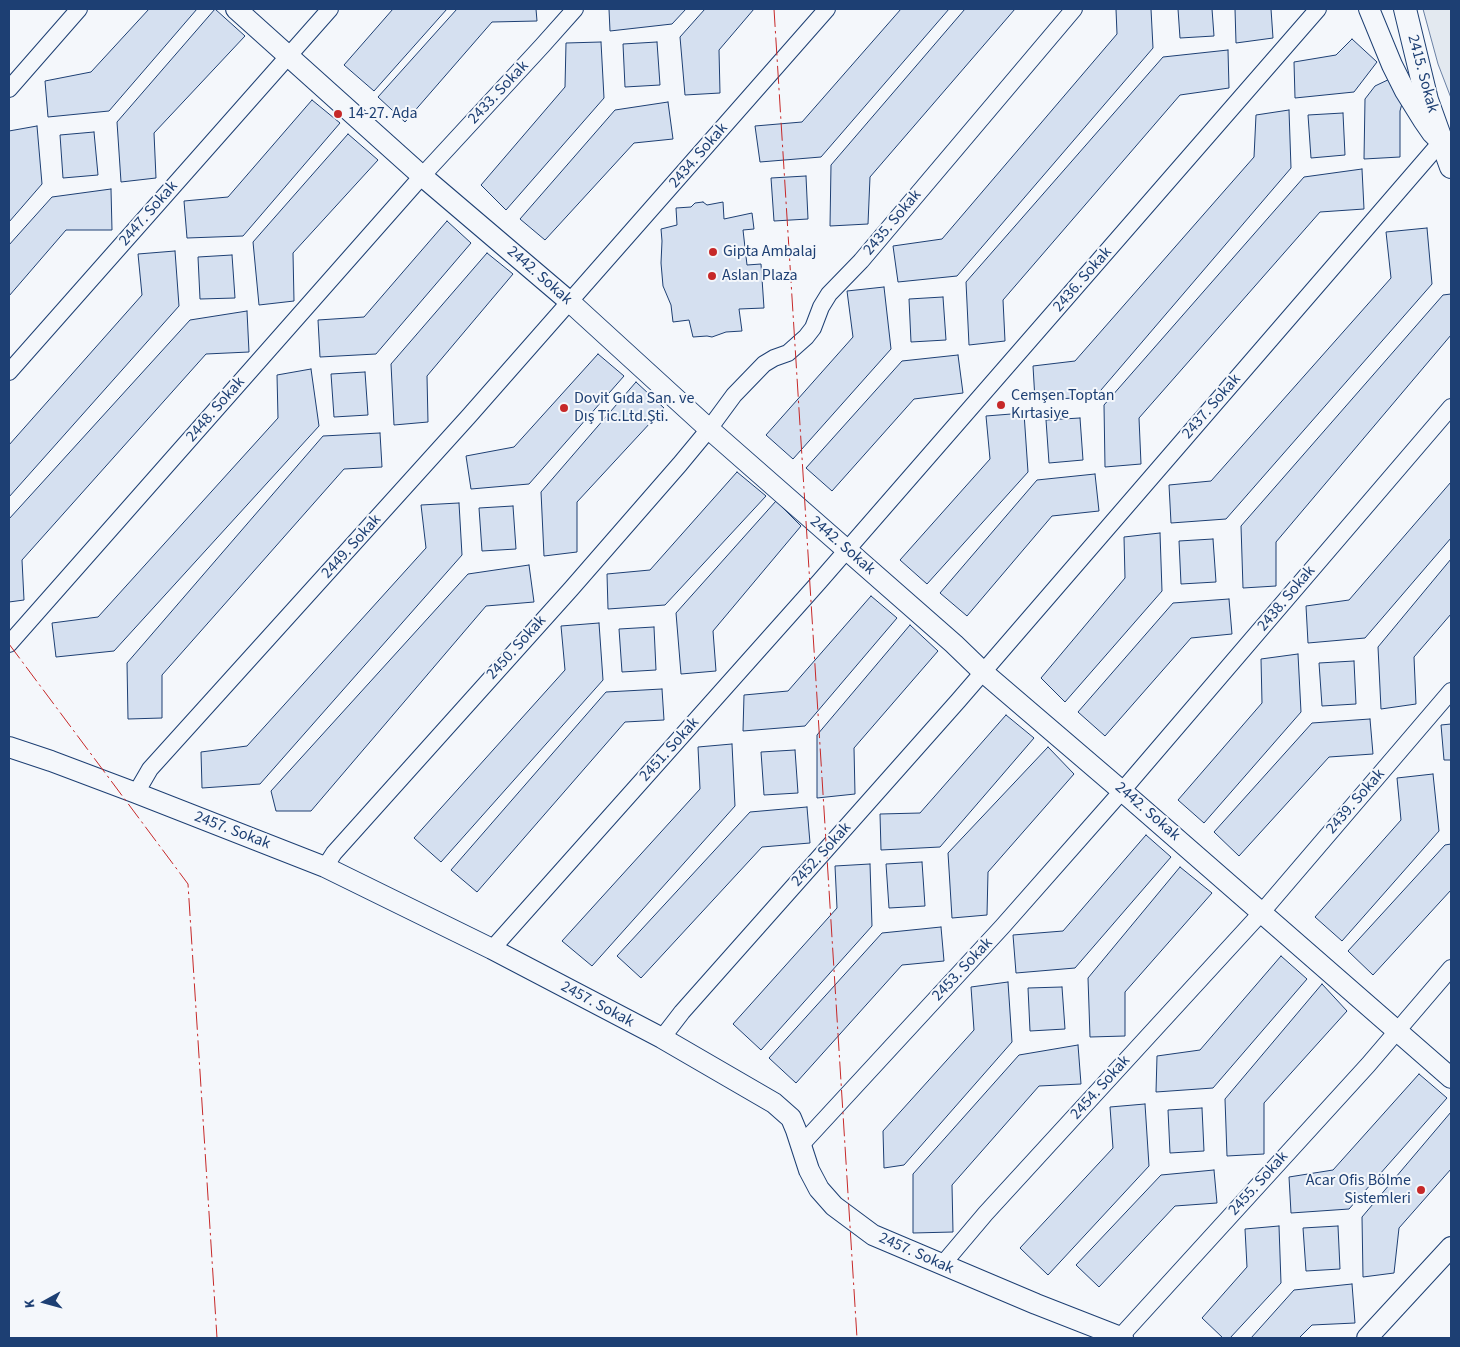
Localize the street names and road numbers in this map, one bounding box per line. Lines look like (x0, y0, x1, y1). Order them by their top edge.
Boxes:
street label: 2415. Sokak (1402, 33, 1442, 115)
street label: 2433. Sokak (465, 57, 533, 129)
street label: 2434. Sokak (666, 120, 732, 192)
street label: 2447. Sokak (116, 178, 182, 250)
street label: 2435. Sokak (860, 186, 926, 260)
street label: 2442. Sokak (503, 243, 575, 309)
street label: 2436. Sokak (1050, 244, 1116, 316)
street label: 2437. Sokak (1179, 371, 1245, 443)
street label: 2448. Sokak (183, 374, 249, 446)
street label: 2449. Sokak (318, 511, 386, 583)
street label: 2442. Sokak (806, 513, 878, 579)
street label: 2438. Sokak (1254, 562, 1320, 636)
street label: 2450. Sokak (483, 612, 551, 684)
street label: 2451. Sokak (636, 714, 704, 786)
street label: 2439. Sokak (1323, 766, 1389, 838)
street label: 2442. Sokak (1111, 779, 1183, 845)
street label: 2457. Sokak (191, 808, 273, 854)
street label: 2452. Sokak (788, 819, 856, 891)
street label: 2453. Sokak (929, 934, 997, 1006)
street label: 2457. Sokak (557, 978, 637, 1032)
street label: 2454. Sokak (1067, 1052, 1135, 1124)
street label: 2455. Sokak (1225, 1148, 1293, 1220)
street label: 2457. Sokak (876, 1229, 956, 1279)

